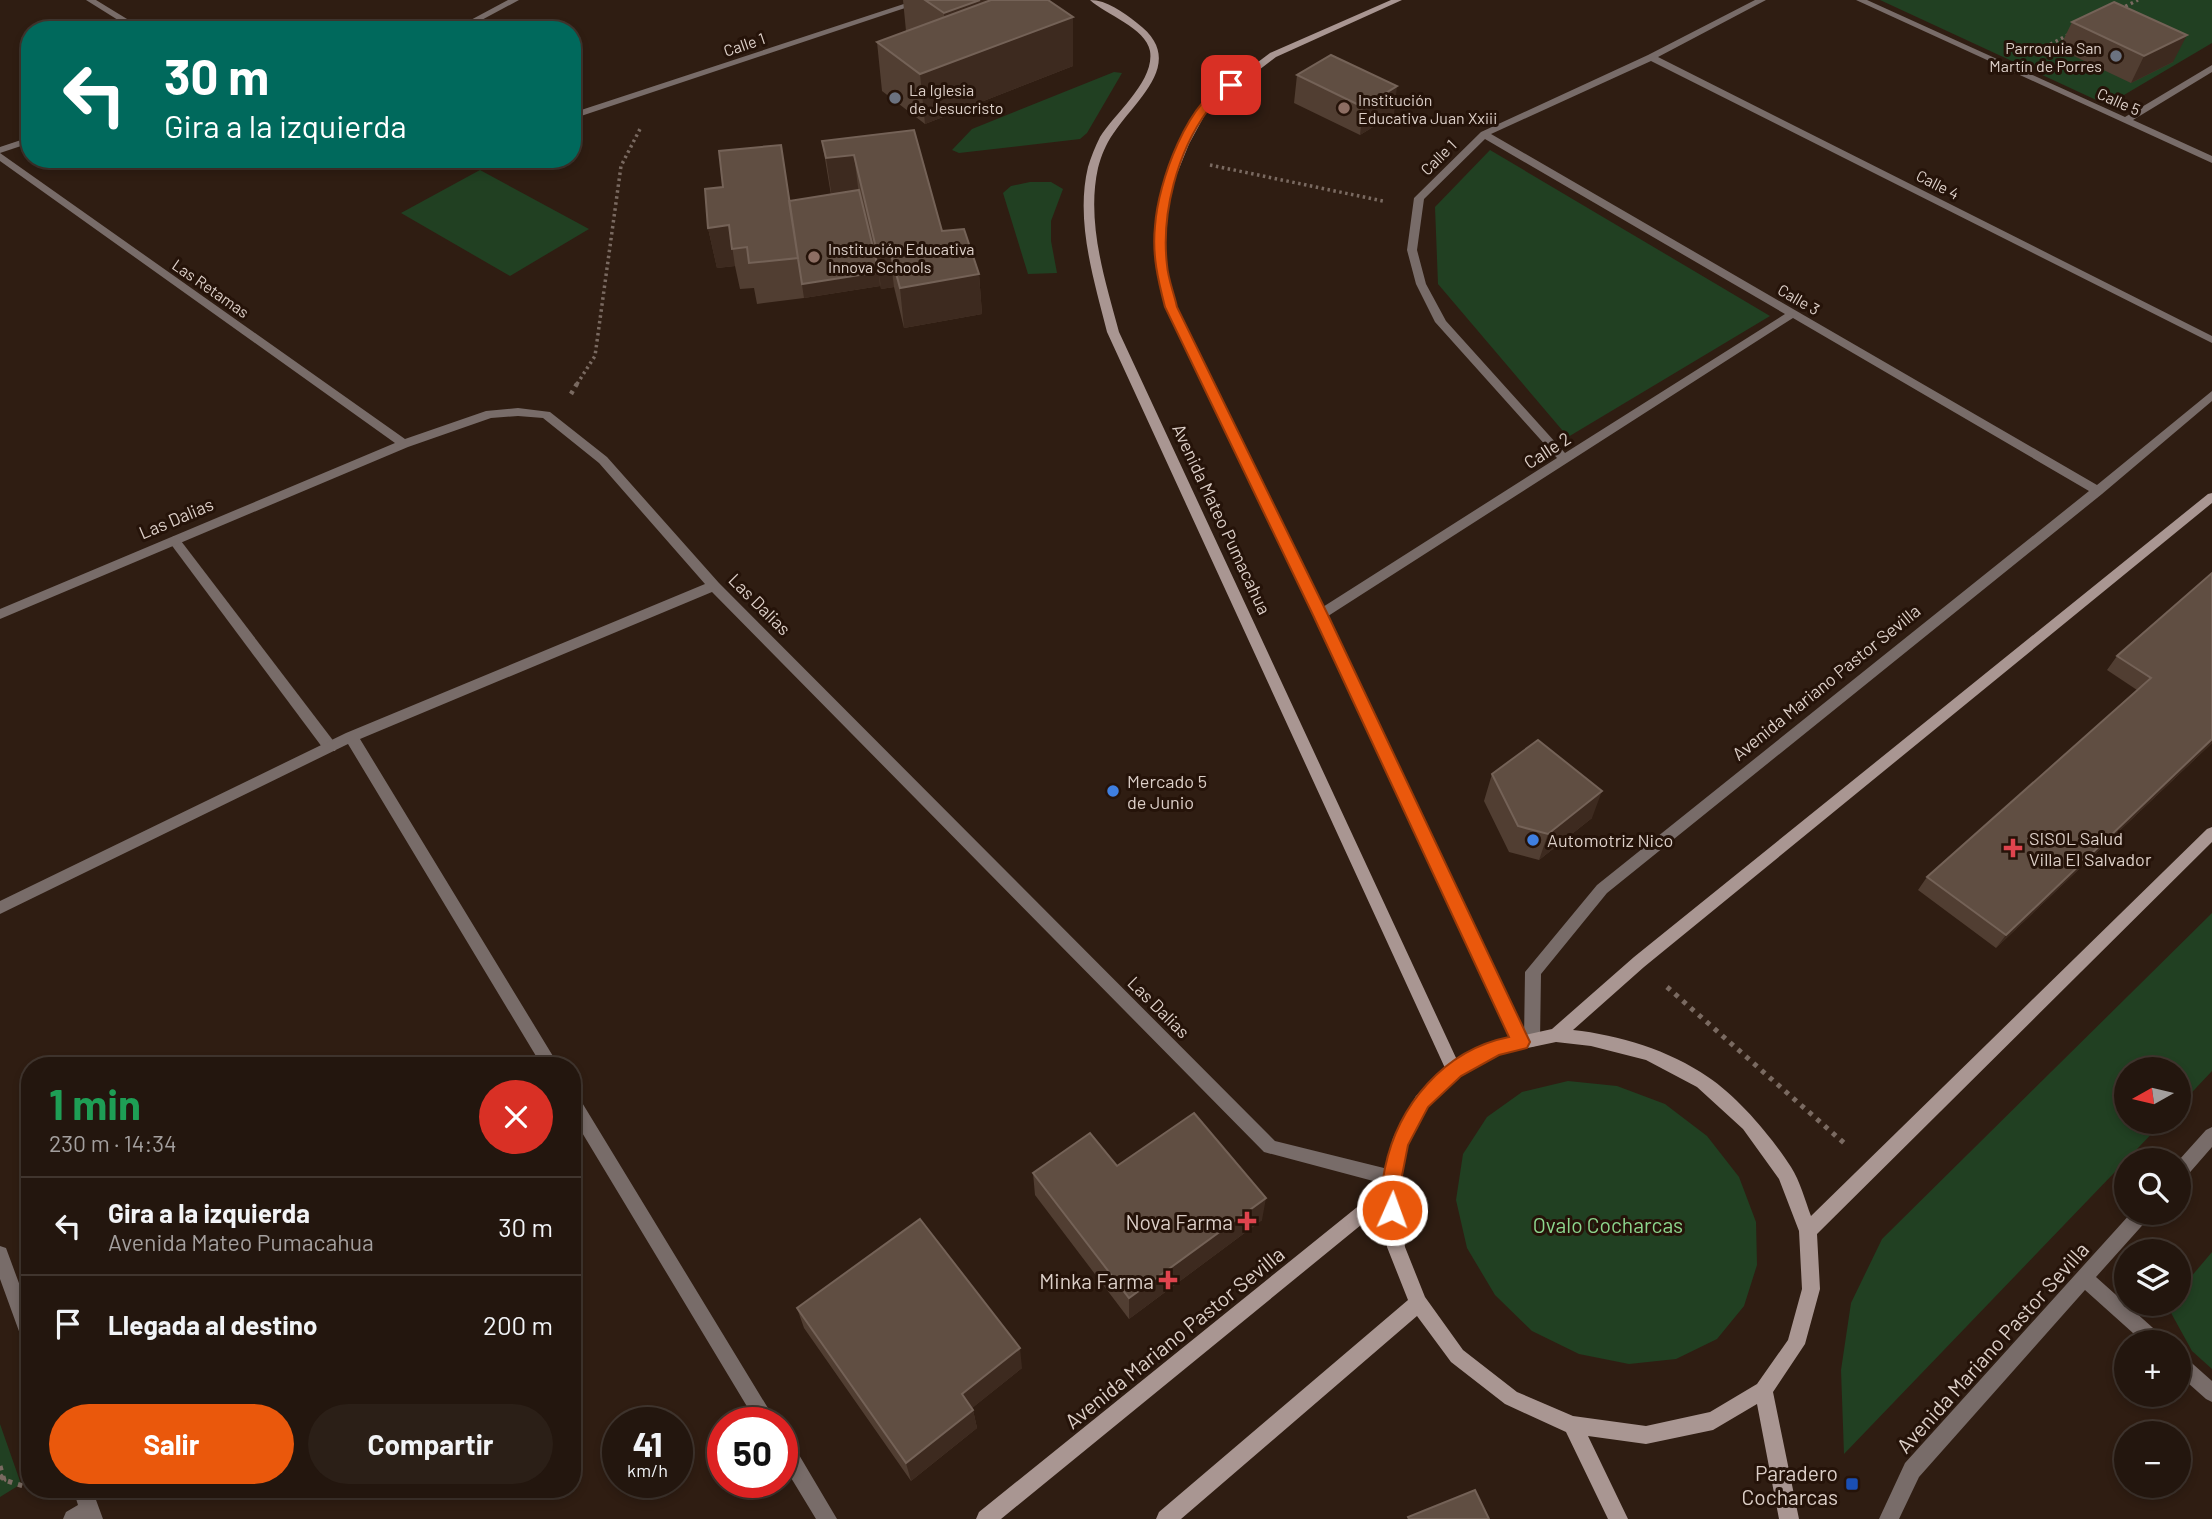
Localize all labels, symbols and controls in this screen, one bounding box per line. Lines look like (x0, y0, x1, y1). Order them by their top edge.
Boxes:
street label: Calle 1 (721, 28, 767, 60)
place label: Parroquia San Martín de Porres (1989, 38, 2102, 75)
text: 30 m (164, 46, 269, 105)
marker: Parroquia San Martín de Porres (2108, 48, 2124, 64)
icon: left (49, 49, 140, 140)
pin (1201, 55, 1261, 115)
icon: arrive (1212, 66, 1250, 104)
place label: La Iglesia de Jesucristo (909, 80, 1004, 117)
street label: Calle 5 (2095, 83, 2143, 119)
marker: La Iglesia de Jesucristo (887, 90, 903, 106)
place label: Institución Educativa Juan Xxiii (1358, 90, 1497, 127)
marker: Institución Educativa Juan Xxiii (1336, 100, 1352, 116)
text: Gira a la izquierda (164, 106, 407, 144)
street label: Calle 1 (1416, 135, 1460, 179)
street label: Calle 4 (1913, 165, 1963, 203)
place label: Institución Educativa Innova Schools (828, 239, 974, 276)
marker: Institución Educativa Innova Schools (806, 249, 822, 265)
street label: Las Retamas (169, 255, 253, 321)
street label: Calle 3 (1775, 279, 1823, 319)
street label: Avenida Mateo Pumacahua (1168, 420, 1276, 618)
street label: Calle 2 (1520, 427, 1574, 473)
street label: Las Dalias (136, 493, 216, 543)
street label: Las Dalias (724, 568, 796, 640)
street label: Avenida Mariano Pastor Sevilla (1727, 599, 1925, 765)
place label: Mercado 5 de Junio (1127, 770, 1207, 813)
marker: Mercado 5 de Junio (1105, 783, 1121, 799)
place label: SISOL Salud Villa El Salvador (2029, 827, 2152, 870)
place label: Automotriz Nico (1547, 829, 1673, 851)
marker: Automotriz Nico (1525, 832, 1541, 848)
marker: SISOL Salud Villa El Salvador (2003, 838, 2023, 858)
street label: Las Dalias (1123, 971, 1195, 1043)
north arrow (2114, 1057, 2191, 1134)
map controls (2114, 1057, 2191, 1498)
text: 1 min (49, 1078, 141, 1128)
button: close (479, 1080, 553, 1154)
text: 230 m · 14:34 (49, 1129, 177, 1157)
button: search (2114, 1148, 2191, 1225)
position arrow (1355, 1173, 1429, 1247)
text: Gira a la izquierda (108, 1197, 310, 1228)
icon: left (49, 1207, 87, 1245)
place label: Nova Farma (1125, 1209, 1233, 1234)
text: 30 m (498, 1211, 553, 1242)
park label: Ovalo Cocharcas (1533, 1212, 1683, 1237)
marker: Nova Farma (1239, 1213, 1255, 1229)
text: Avenida Mateo Pumacahua (108, 1228, 374, 1256)
street label: Avenida Mariano Pastor Sevilla (1891, 1236, 2093, 1458)
button: layers (2114, 1239, 2191, 1316)
street label: Avenida Mariano Pastor Sevilla (1059, 1241, 1289, 1433)
place label: Minka Farma (1039, 1268, 1154, 1293)
marker: Minka Farma (1160, 1272, 1176, 1288)
icon: arrive (49, 1305, 87, 1343)
text: Llegada al destino (108, 1309, 317, 1340)
text: 200 m (483, 1309, 553, 1340)
button: + (2114, 1330, 2191, 1407)
button: Salir (49, 1404, 294, 1484)
button: Compartir (308, 1404, 553, 1484)
speed limit sign: 50 (707, 1407, 798, 1498)
button: − (2114, 1421, 2191, 1498)
text: 41 (632, 1422, 663, 1464)
text: km/h (627, 1459, 668, 1481)
place label: Paradero Cocharcas (1742, 1460, 1838, 1509)
marker: Paradero Cocharcas (1844, 1476, 1860, 1492)

